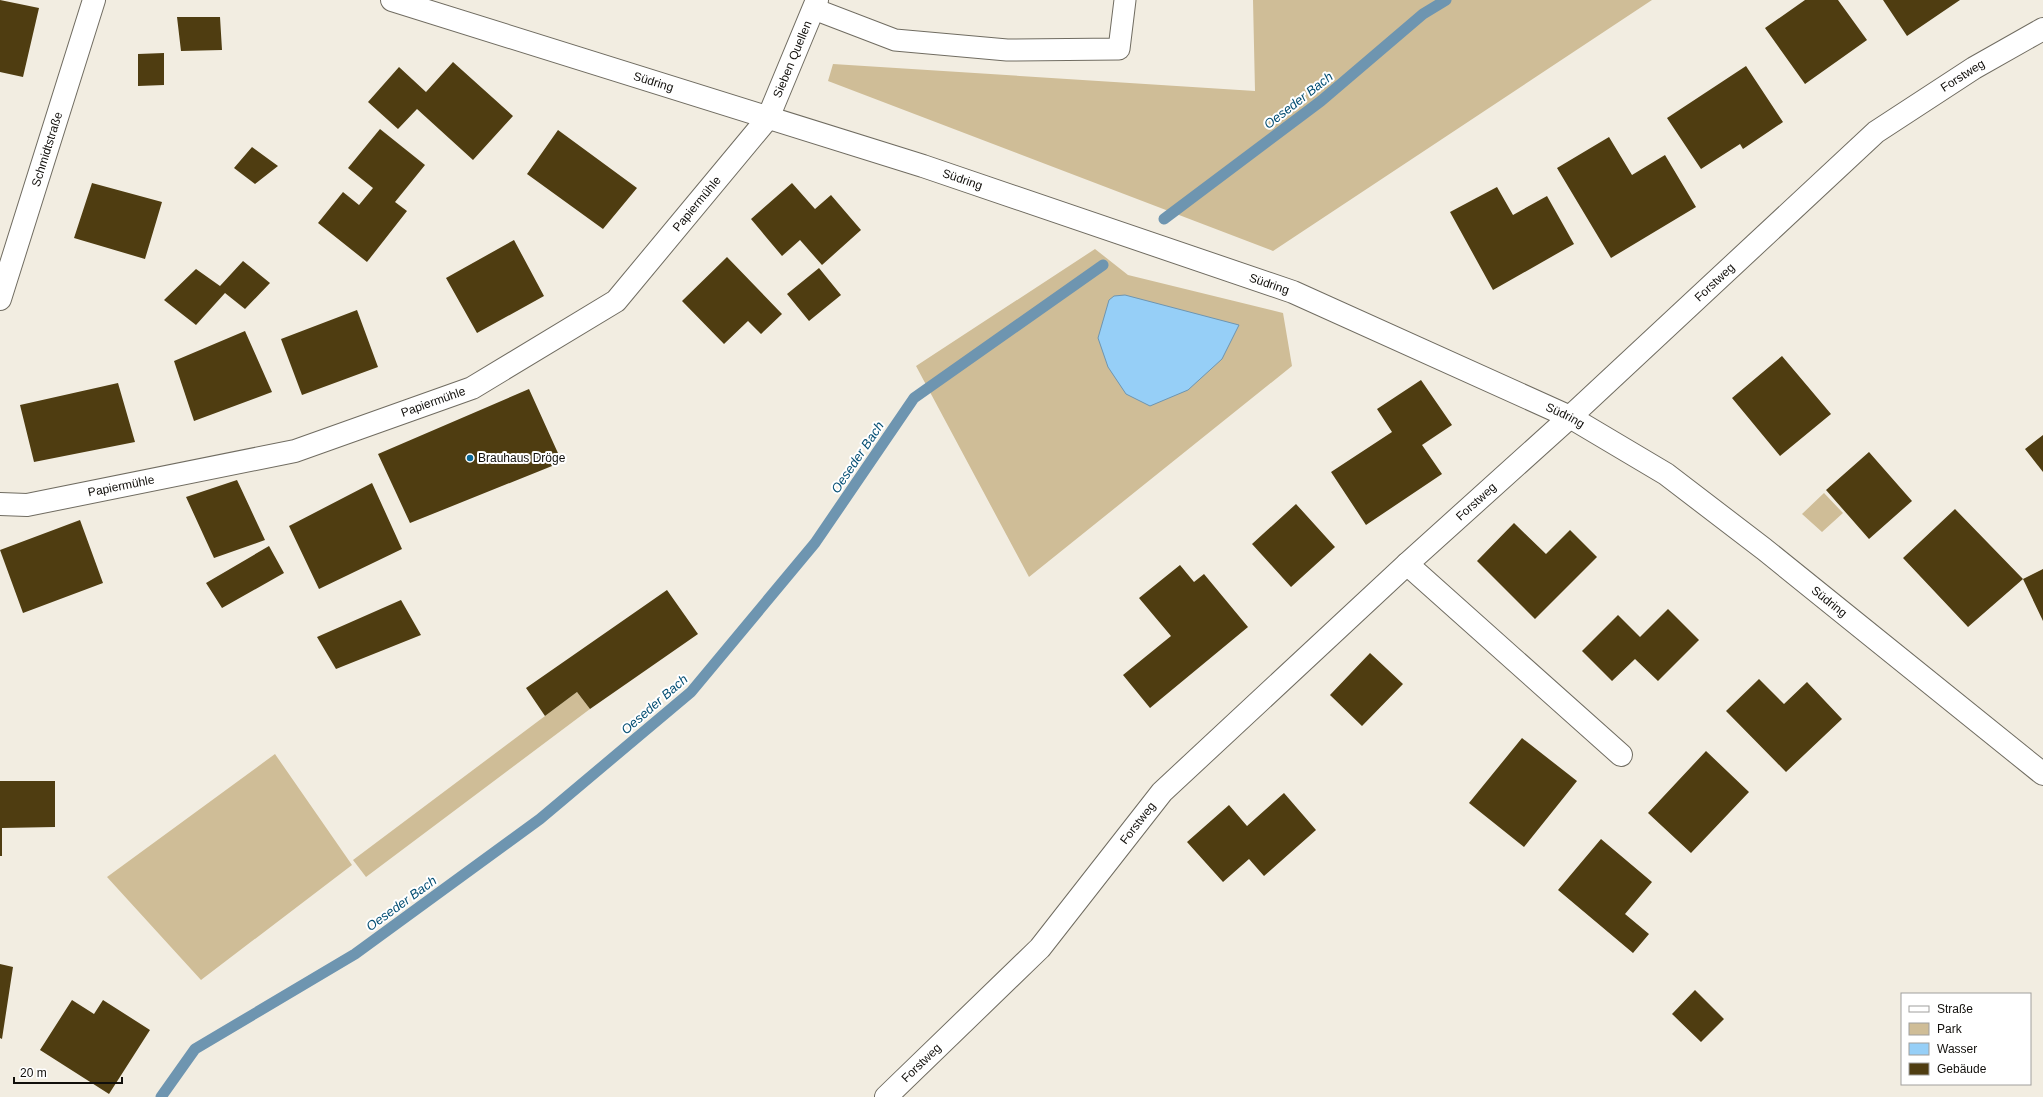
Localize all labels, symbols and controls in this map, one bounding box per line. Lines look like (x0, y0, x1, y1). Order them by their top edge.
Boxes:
street label: Sieben Quellen (770, 19, 815, 100)
street label: Forstweg (1938, 56, 1987, 95)
street label: Südring (632, 69, 675, 95)
water label: Oeseder Bach (1261, 69, 1336, 132)
street label: Schmidtstraße (29, 110, 65, 188)
street label: Südring (941, 166, 984, 193)
street label: Papiermühle (670, 173, 724, 234)
street label: Forstweg (1692, 260, 1737, 304)
street label: Südring (1247, 271, 1291, 297)
street label: Papiermühle (399, 384, 468, 420)
street label: Südring (1544, 400, 1587, 431)
water label: Oeseder Bach (828, 419, 887, 496)
place label: Brauhaus Dröge (478, 451, 566, 465)
marker: Brauhaus Dröge (465, 453, 475, 463)
street label: Papiermühle (87, 472, 156, 500)
street label: Forstweg (1453, 480, 1499, 523)
street label: Südring (1809, 583, 1850, 620)
water label: Oeseder Bach (618, 671, 691, 737)
street label: Forstweg (1117, 799, 1159, 847)
water label: Oeseder Bach (363, 873, 439, 934)
legend (1901, 993, 2031, 1085)
text: Straße (1937, 1002, 1973, 1016)
text: Park (1937, 1022, 1963, 1036)
street label: Forstweg (899, 1041, 944, 1085)
text: Wasser (1937, 1042, 1977, 1056)
scale bar (14, 1059, 122, 1085)
text: Gebäude (1937, 1062, 1987, 1076)
text: 20 m (20, 1066, 47, 1080)

